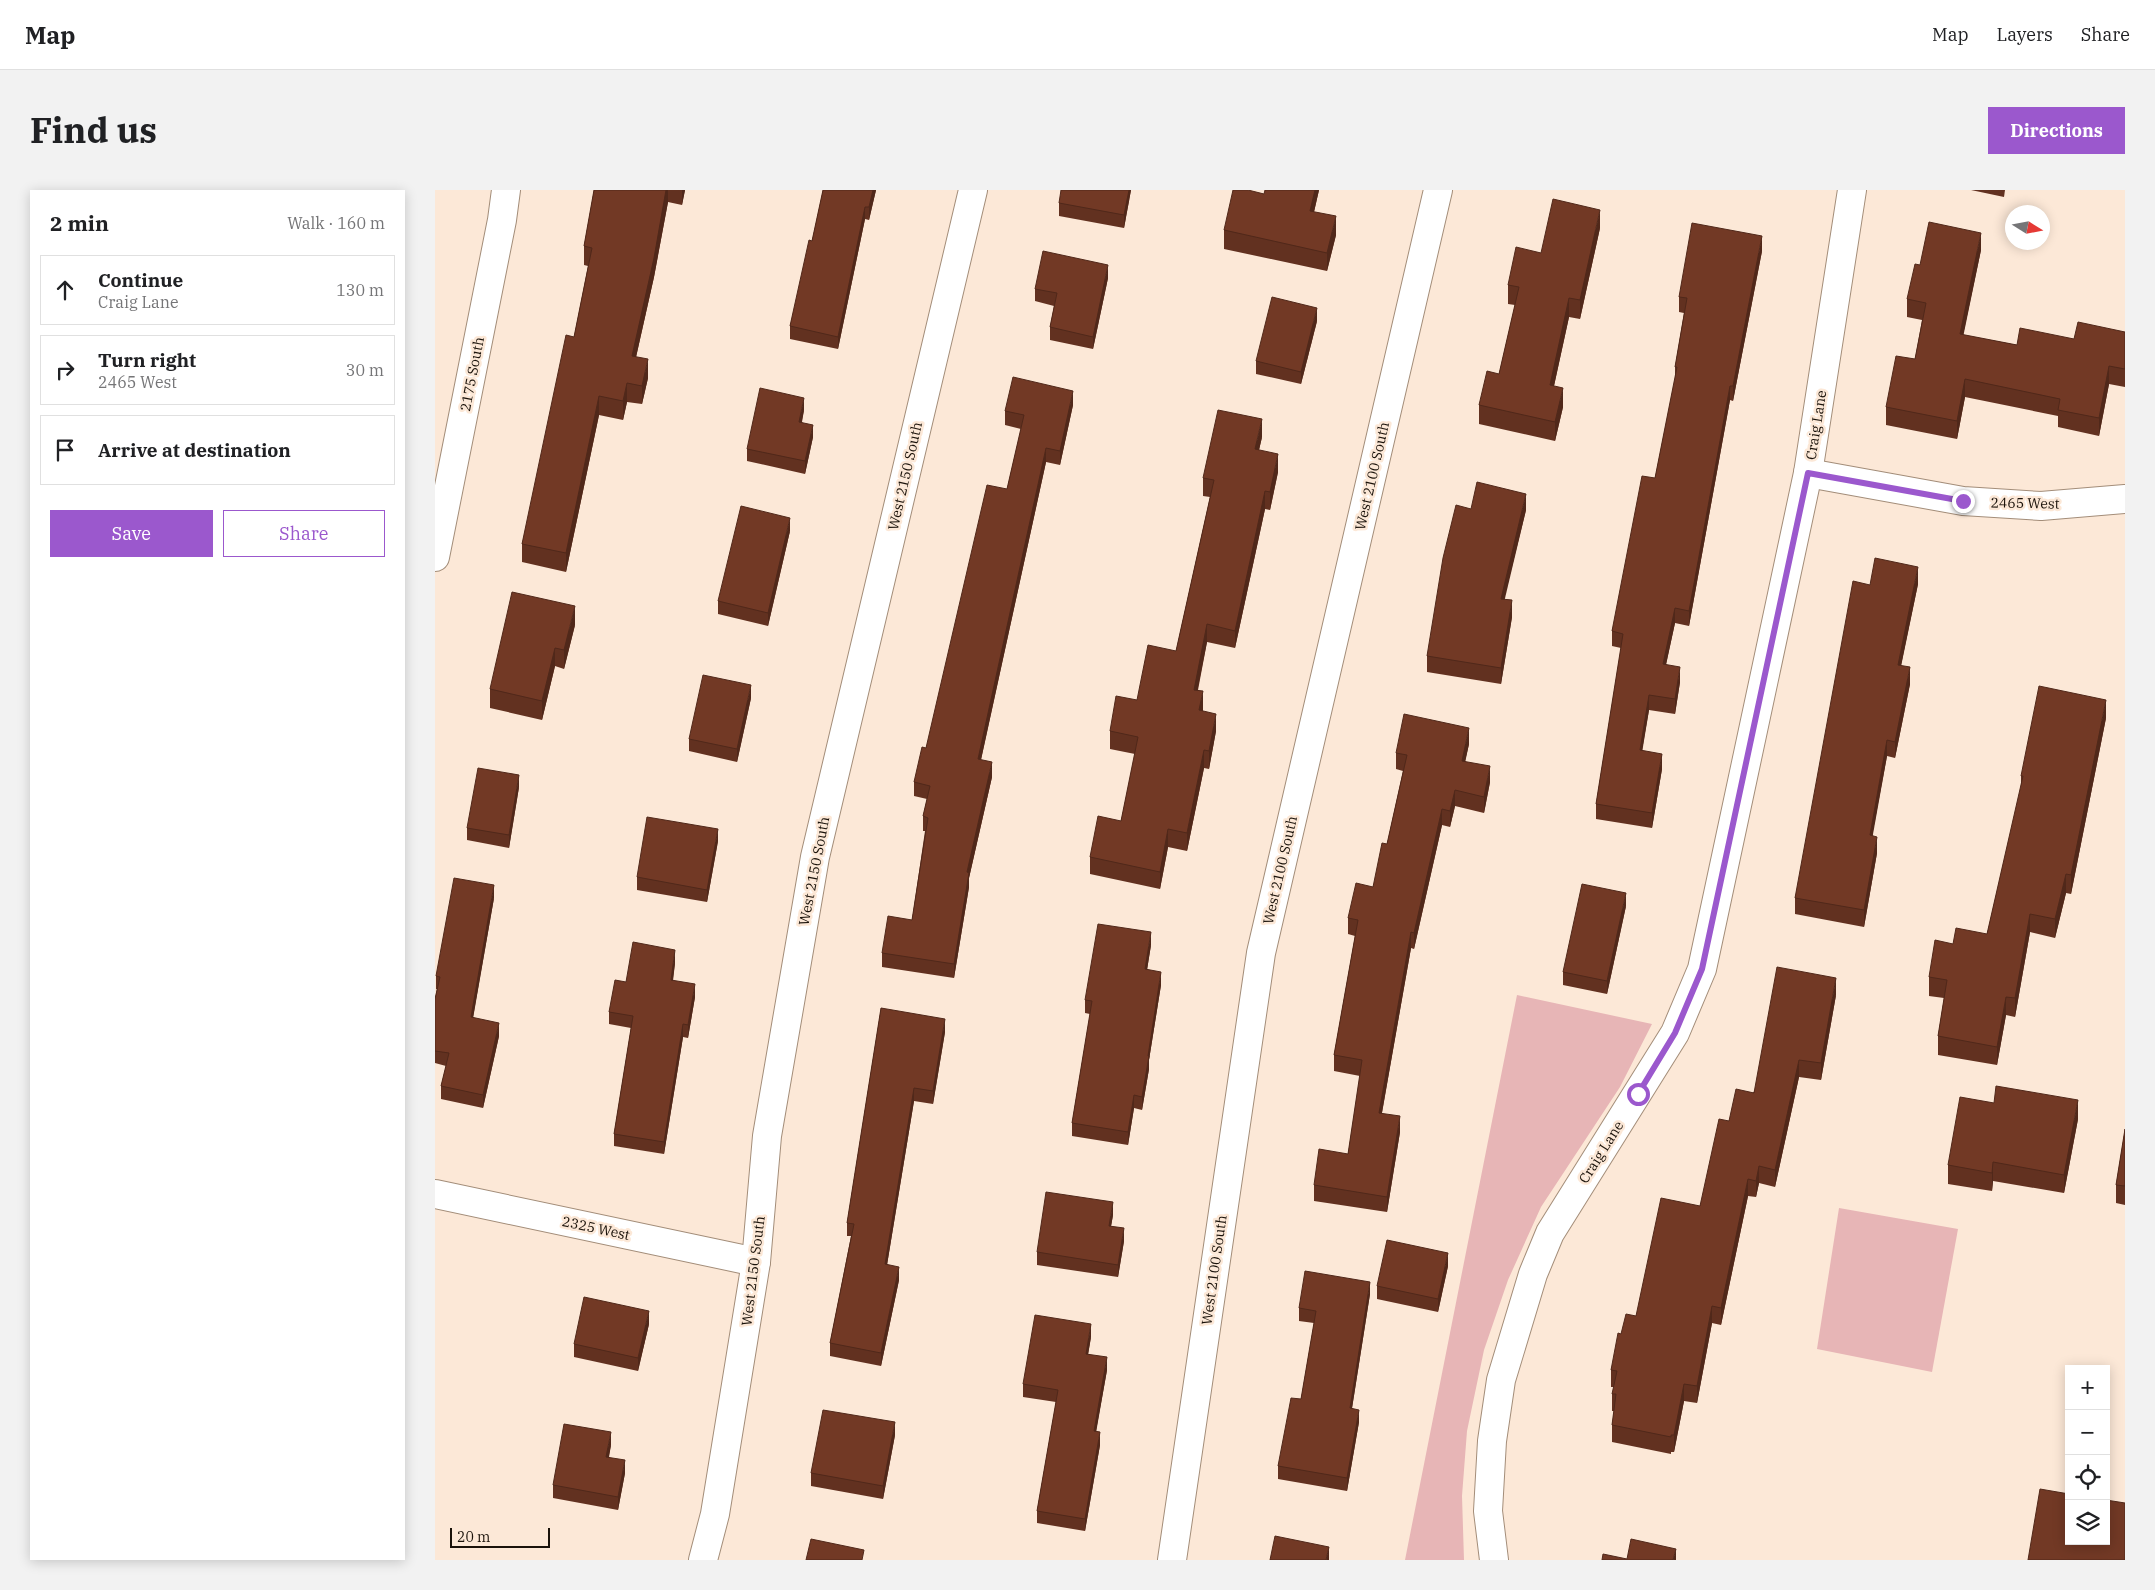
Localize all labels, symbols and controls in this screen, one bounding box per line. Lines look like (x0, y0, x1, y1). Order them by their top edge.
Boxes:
text: Map (25, 19, 75, 51)
text: Map (1932, 23, 1969, 46)
text: Layers (1997, 23, 2053, 46)
text: Share (2081, 23, 2130, 46)
text: Find us (30, 107, 157, 153)
button: Directions (1988, 107, 2125, 154)
north arrow (2005, 205, 2050, 250)
text: 2 min (50, 209, 109, 237)
text: Walk · 160 m (287, 213, 385, 233)
text: Continue (98, 268, 183, 292)
icon: ahead (51, 276, 79, 304)
text: 130 m (336, 280, 384, 300)
text: Craig Lane (98, 292, 178, 312)
street label: 2175 South (456, 335, 488, 413)
text: Turn right (98, 348, 196, 372)
icon: right (51, 356, 79, 384)
text: 30 m (346, 360, 384, 380)
text: 2465 West (98, 372, 177, 392)
street label: Craig Lane (1802, 389, 1830, 461)
street label: West 2150 South (884, 420, 926, 532)
street label: West 2100 South (1351, 420, 1393, 532)
icon: arrive (51, 436, 79, 464)
text: Arrive at destination (98, 438, 291, 462)
route end (1952, 490, 1975, 513)
street label: 2465 West (1990, 493, 2060, 513)
button: Save (50, 510, 213, 557)
button: Share (223, 510, 385, 557)
street label: West 2100 South (1259, 814, 1301, 926)
street label: West 2150 South (795, 815, 833, 927)
route start (1627, 1083, 1650, 1106)
street label: Craig Lane (1575, 1117, 1627, 1187)
street label: 2325 West (560, 1212, 632, 1244)
street label: West 2100 South (1197, 1214, 1231, 1326)
street label: West 2150 South (737, 1215, 769, 1327)
map controls (2065, 1365, 2110, 1545)
button: + (2065, 1365, 2110, 1410)
button: − (2065, 1410, 2110, 1455)
button: locate (2065, 1455, 2110, 1500)
button: layers (2065, 1500, 2110, 1545)
scale bar (450, 1525, 550, 1548)
text: 20 m (457, 1528, 490, 1546)

